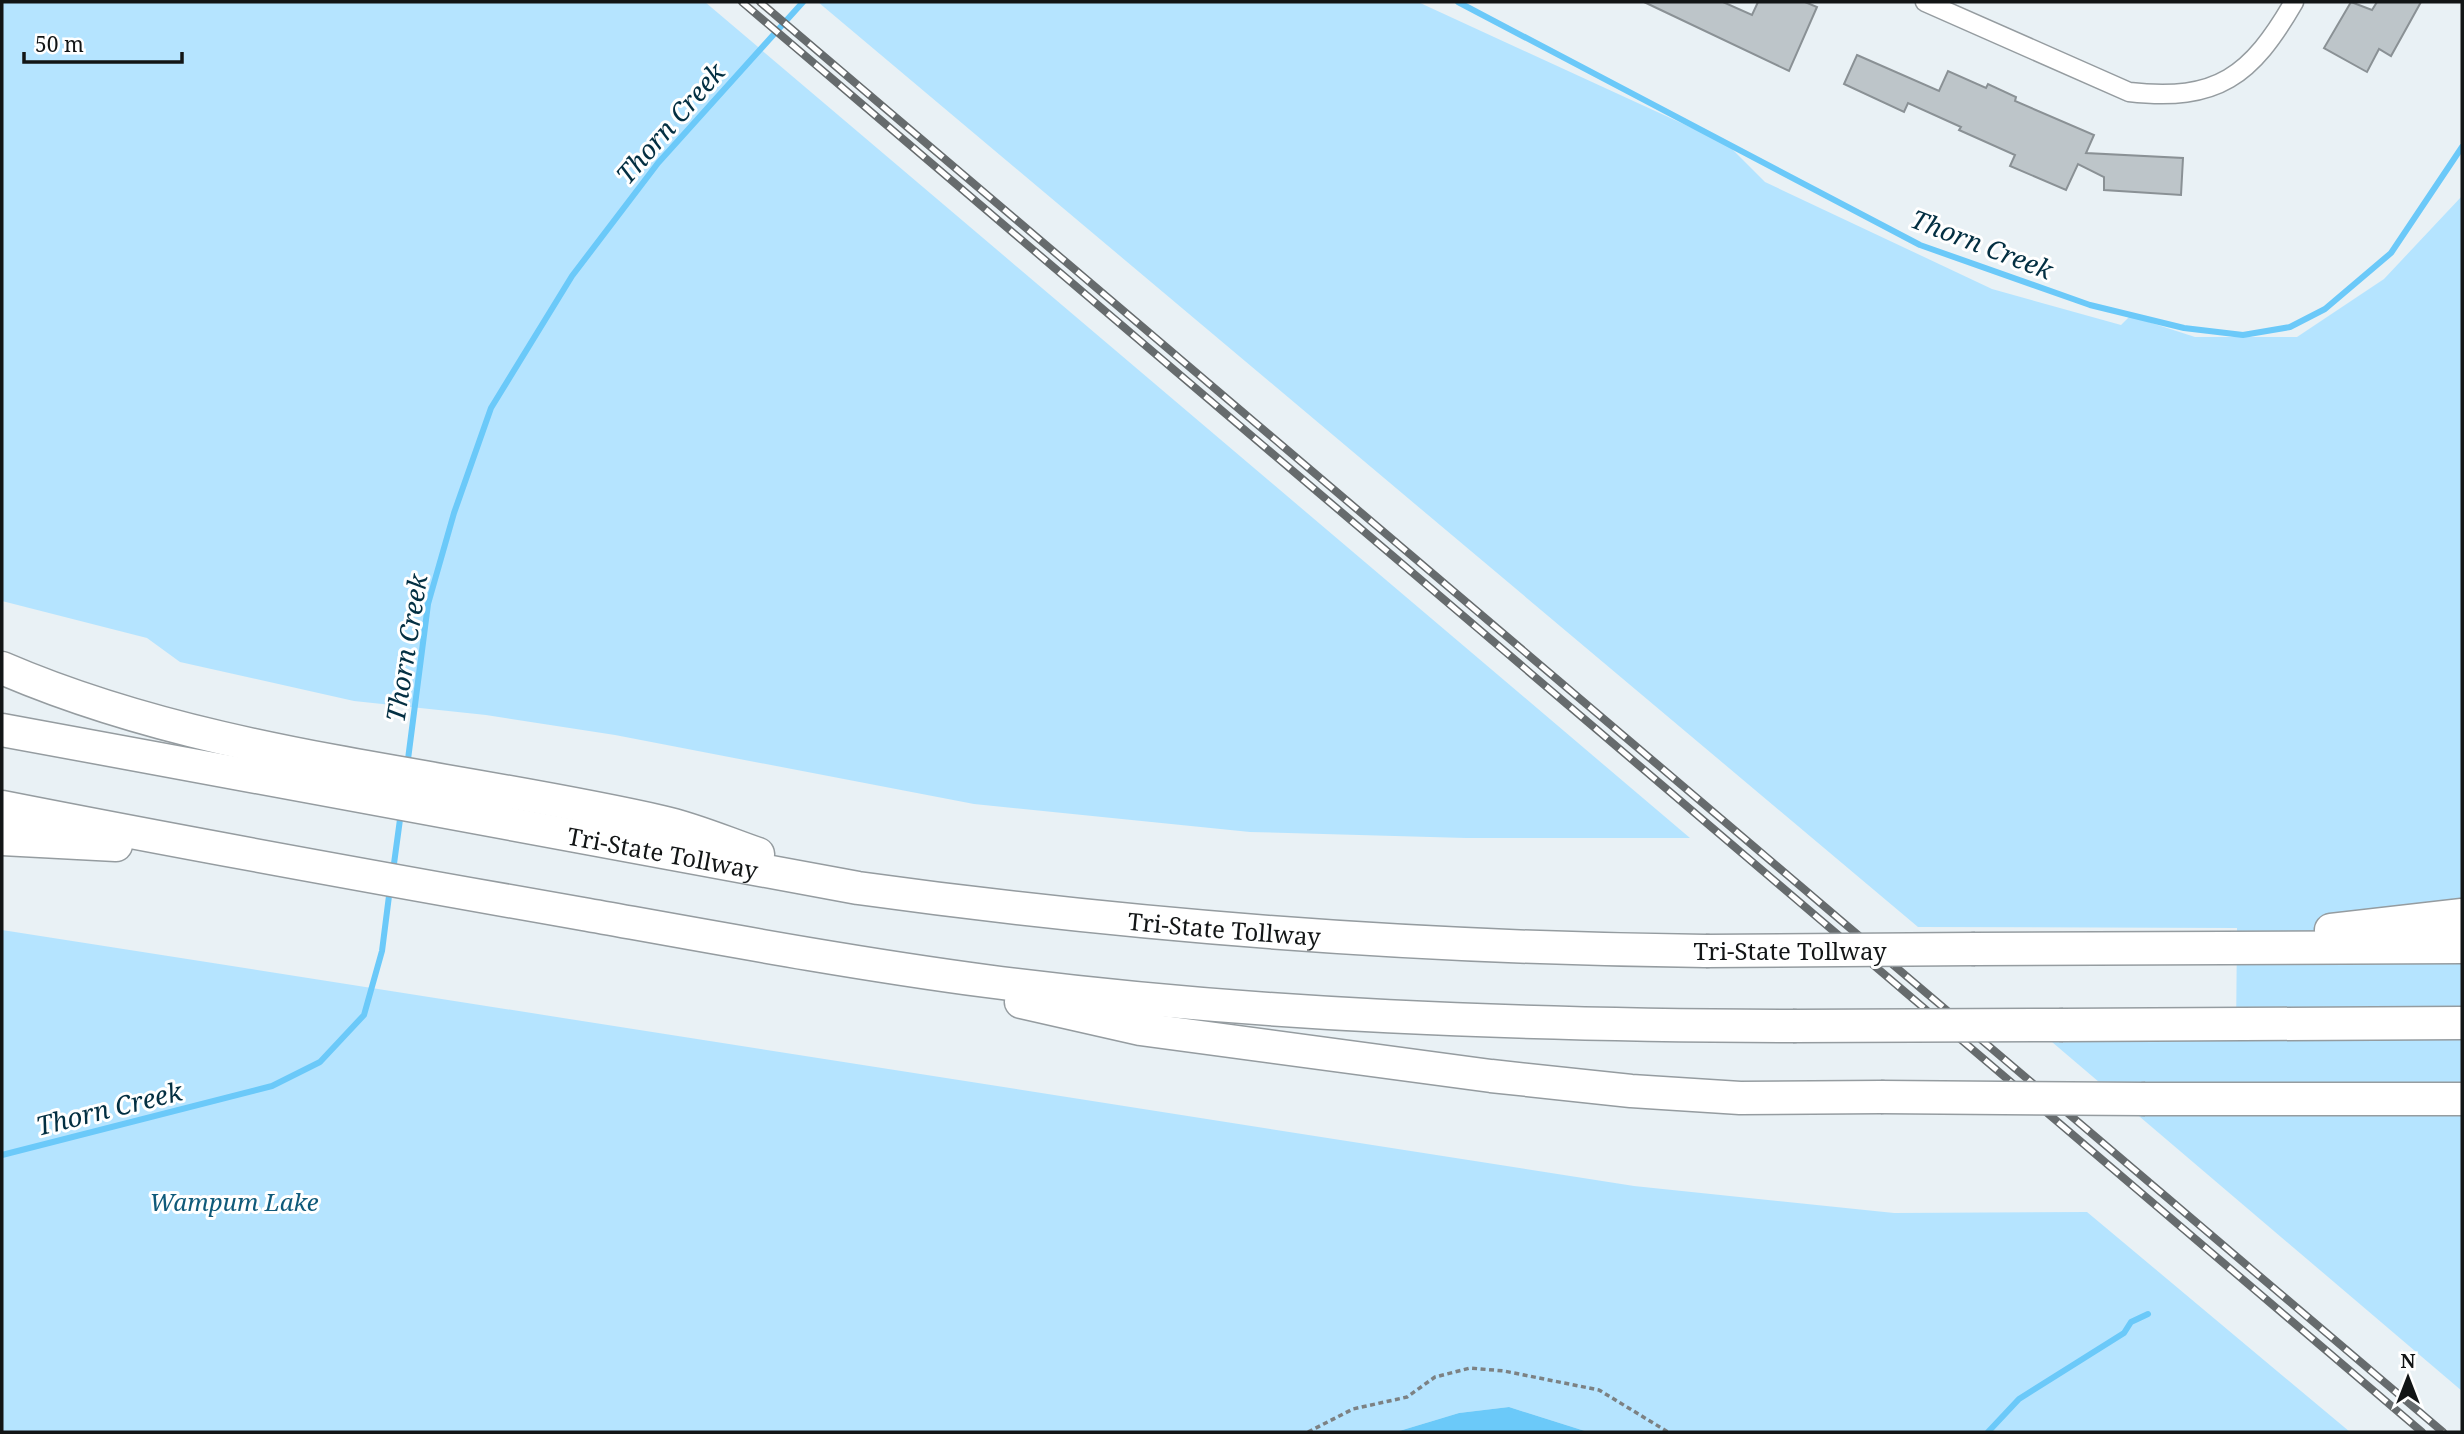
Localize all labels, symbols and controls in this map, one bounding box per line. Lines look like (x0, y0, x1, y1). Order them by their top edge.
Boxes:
scale bar (24, 21, 182, 65)
text: 50 m (35, 30, 84, 58)
water label: Thorn Creek (607, 54, 733, 191)
water label: Thorn Creek (1906, 200, 2059, 288)
water label: Thorn Creek (377, 570, 436, 725)
street label: Tri-State Tollway (565, 818, 761, 886)
street label: Tri-State Tollway (1126, 903, 1322, 952)
street label: Tri-State Tollway (1693, 934, 1887, 967)
water label: Thorn Creek (32, 1072, 187, 1144)
park label: Wampum Lake (149, 1185, 319, 1218)
north arrow (2373, 1343, 2443, 1413)
text: N (2401, 1348, 2416, 1374)

